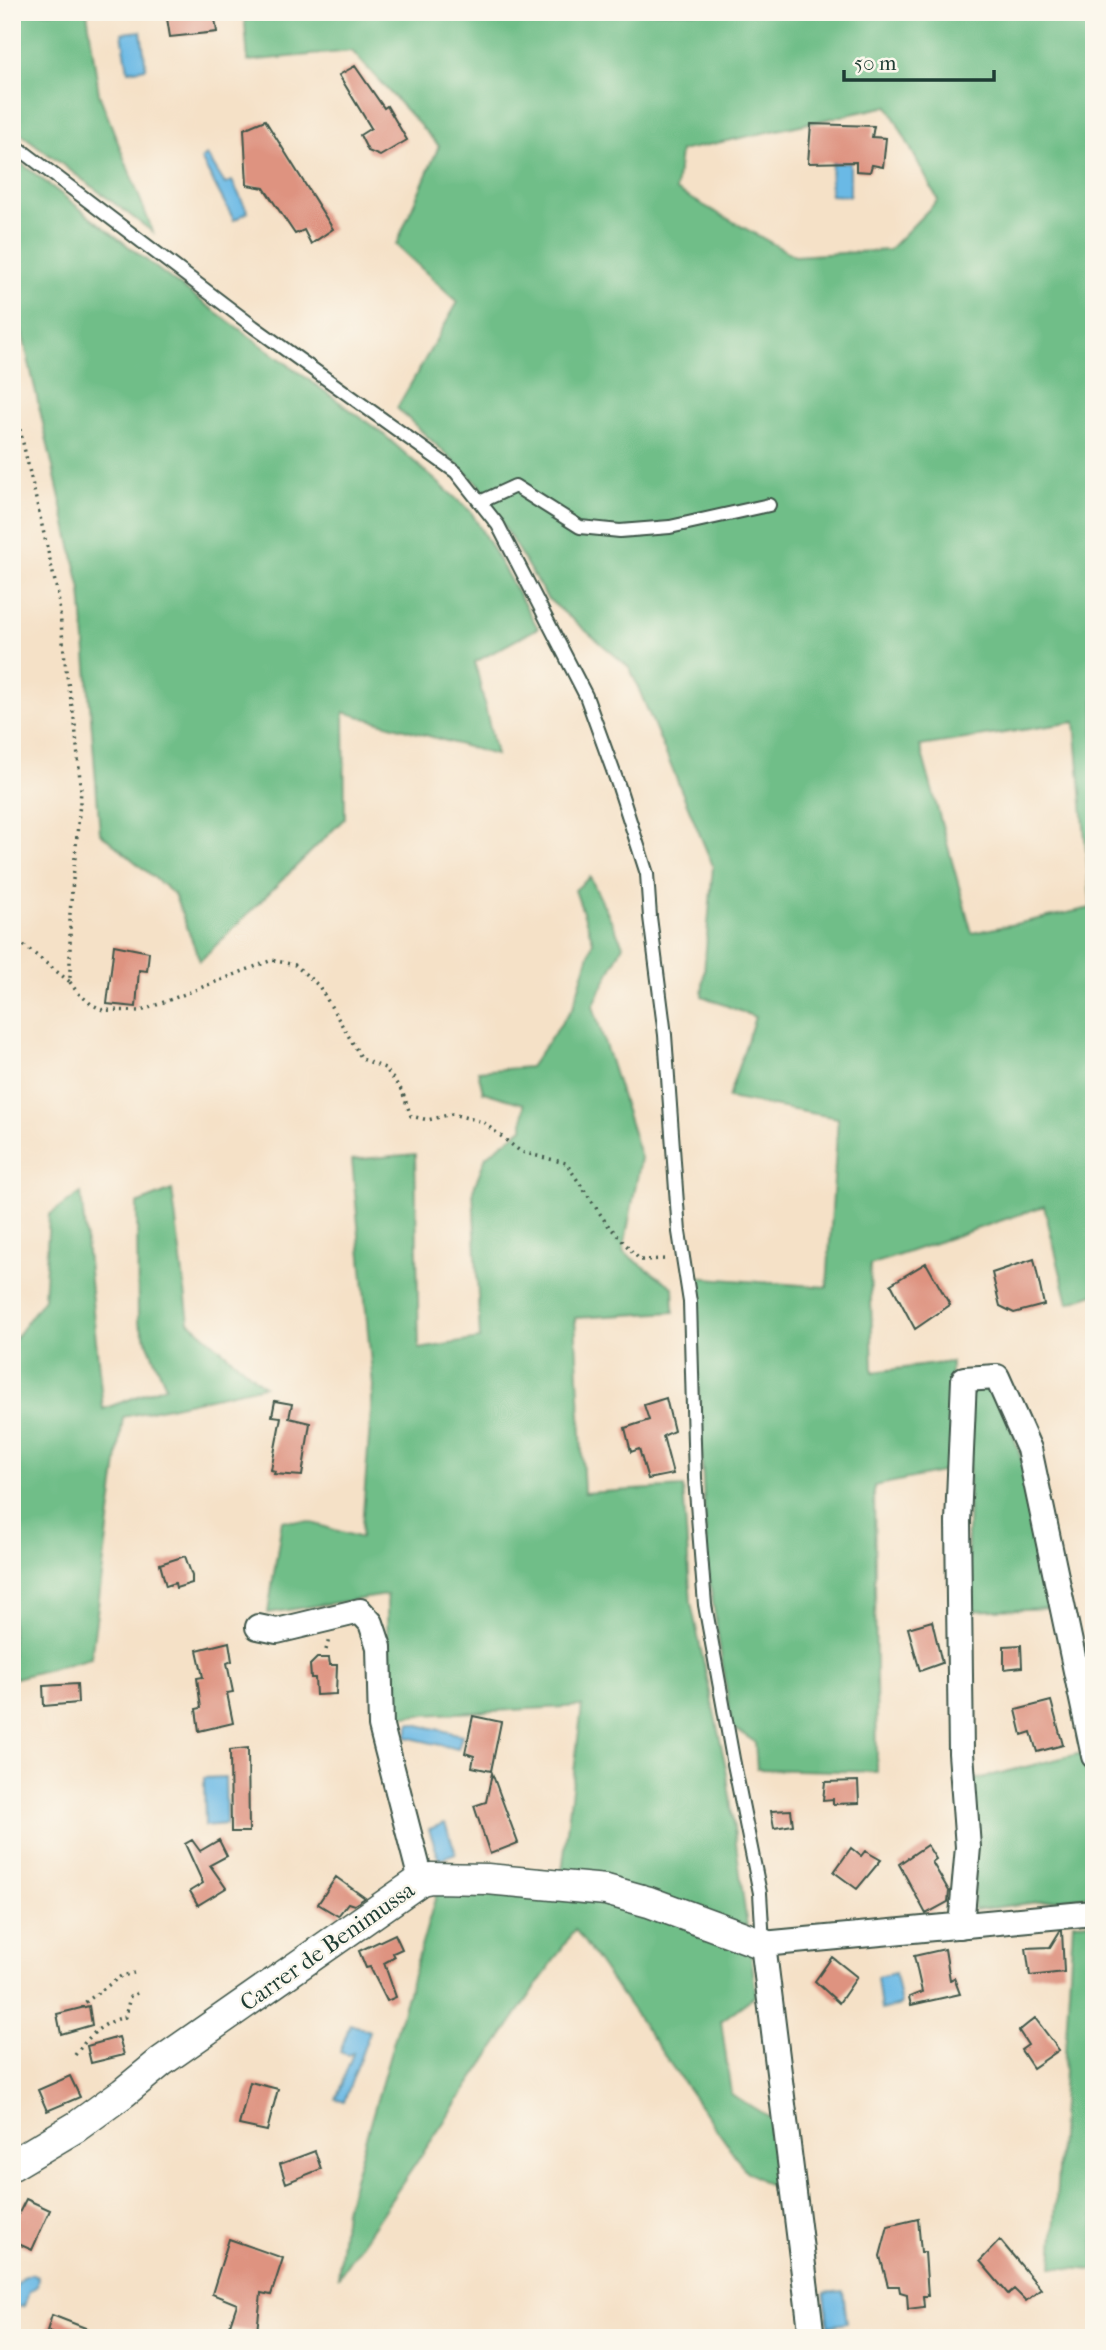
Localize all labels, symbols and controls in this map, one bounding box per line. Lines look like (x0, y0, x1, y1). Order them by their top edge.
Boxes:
scale bar (844, 38, 994, 82)
text: 50 m (854, 51, 897, 75)
street label: Carrer de Benimussa (235, 1876, 420, 2017)

